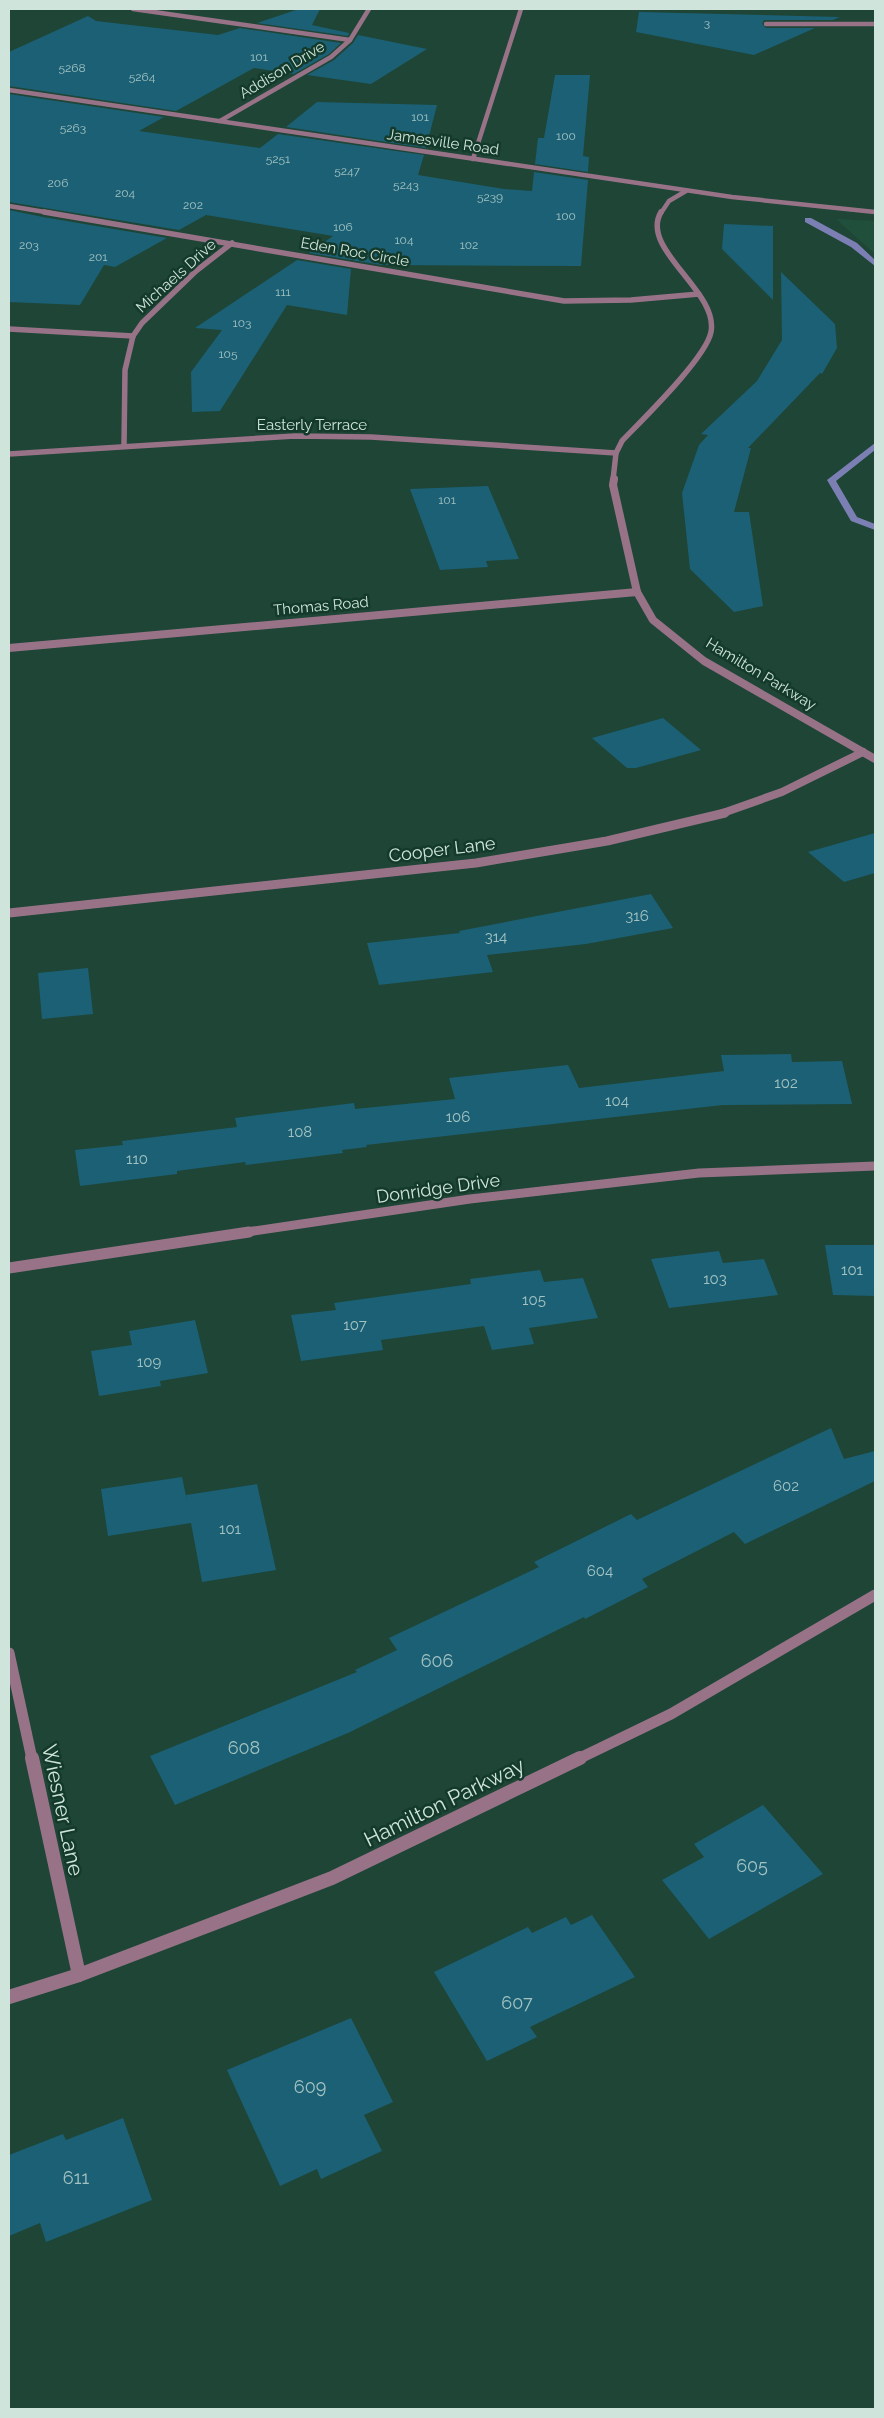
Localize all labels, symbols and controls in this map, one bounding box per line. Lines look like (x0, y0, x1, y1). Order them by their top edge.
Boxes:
house number: 3 (704, 16, 710, 30)
street label: Addison Drive (236, 37, 328, 103)
house number: 101 (250, 50, 268, 64)
house number: 5268 (58, 61, 86, 75)
house number: 5264 (129, 70, 156, 84)
house number: 101 (411, 110, 429, 124)
house number: 5263 (60, 121, 86, 135)
street label: Jamesville Road (386, 125, 500, 159)
house number: 100 (556, 129, 576, 143)
house number: 5251 (266, 152, 290, 166)
house number: 5247 (334, 164, 360, 178)
house number: 206 (48, 176, 68, 190)
house number: 5243 (393, 178, 419, 192)
house number: 204 (115, 186, 136, 200)
house number: 5239 (477, 190, 503, 204)
house number: 202 (183, 198, 203, 212)
house number: 100 (556, 209, 576, 223)
house number: 106 (333, 220, 353, 234)
house number: 104 (394, 233, 414, 247)
street label: Eden Roc Circle (299, 234, 411, 270)
street label: Michaels Drive (132, 235, 220, 317)
house number: 203 (19, 238, 39, 252)
house number: 102 (460, 238, 478, 252)
house number: 201 (89, 250, 107, 264)
house number: 111 (275, 285, 291, 299)
house number: 103 (233, 316, 251, 330)
house number: 105 (218, 347, 238, 361)
street label: Easterly Terrace (257, 416, 367, 434)
house number: 101 (438, 493, 456, 507)
street label: Thomas Road (272, 593, 370, 619)
street label: Hamilton Parkway (703, 634, 819, 714)
street label: Cooper Lane (387, 832, 497, 866)
house number: 316 (625, 907, 649, 925)
house number: 314 (485, 928, 507, 946)
house number: 102 (774, 1074, 798, 1092)
house number: 104 (605, 1092, 629, 1110)
house number: 106 (446, 1108, 470, 1126)
house number: 108 (288, 1123, 312, 1141)
house number: 110 (126, 1150, 148, 1168)
street label: Donridge Drive (375, 1169, 502, 1207)
house number: 101 (841, 1261, 864, 1279)
house number: 103 (703, 1270, 727, 1288)
house number: 105 (522, 1291, 546, 1309)
house number: 107 (343, 1316, 367, 1334)
house number: 109 (137, 1353, 161, 1371)
house number: 602 (773, 1477, 799, 1495)
house number: 101 (219, 1520, 242, 1538)
house number: 604 (587, 1562, 613, 1580)
house number: 606 (421, 1650, 454, 1671)
house number: 608 (228, 1737, 260, 1758)
street label: Wiesner Lane (37, 1742, 89, 1878)
street label: Hamilton Parkway (360, 1752, 528, 1852)
house number: 605 (736, 1855, 768, 1876)
house number: 607 (501, 1992, 533, 2013)
house number: 609 (294, 2076, 326, 2097)
house number: 611 (63, 2167, 89, 2188)

